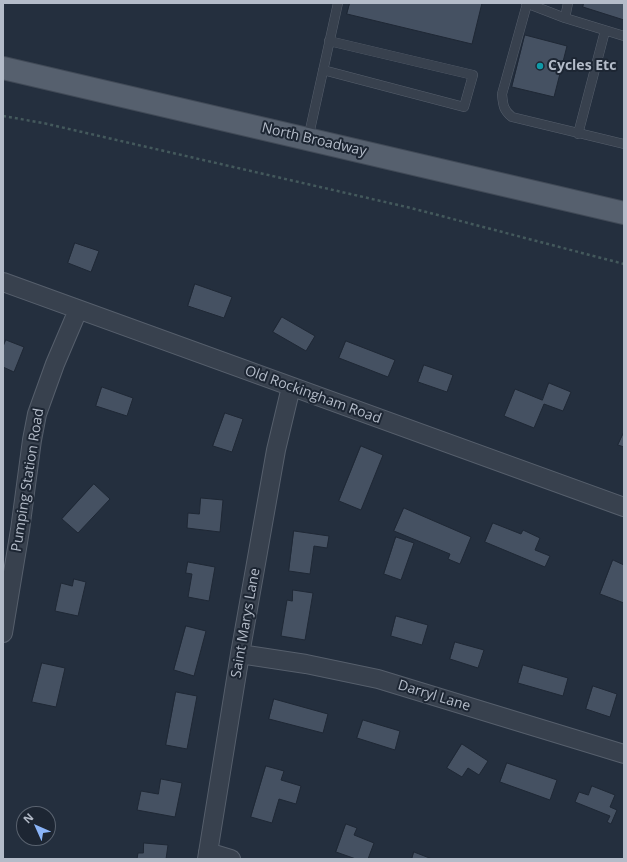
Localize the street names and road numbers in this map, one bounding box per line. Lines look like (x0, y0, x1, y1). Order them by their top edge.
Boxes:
street label: North Broadway (260, 120, 368, 160)
street label: Old Rockingham Road (243, 363, 383, 427)
street label: Pumping Station Road (8, 407, 48, 553)
street label: Saint Marys Lane (228, 567, 264, 679)
street label: Darryl Lane (396, 677, 472, 715)

